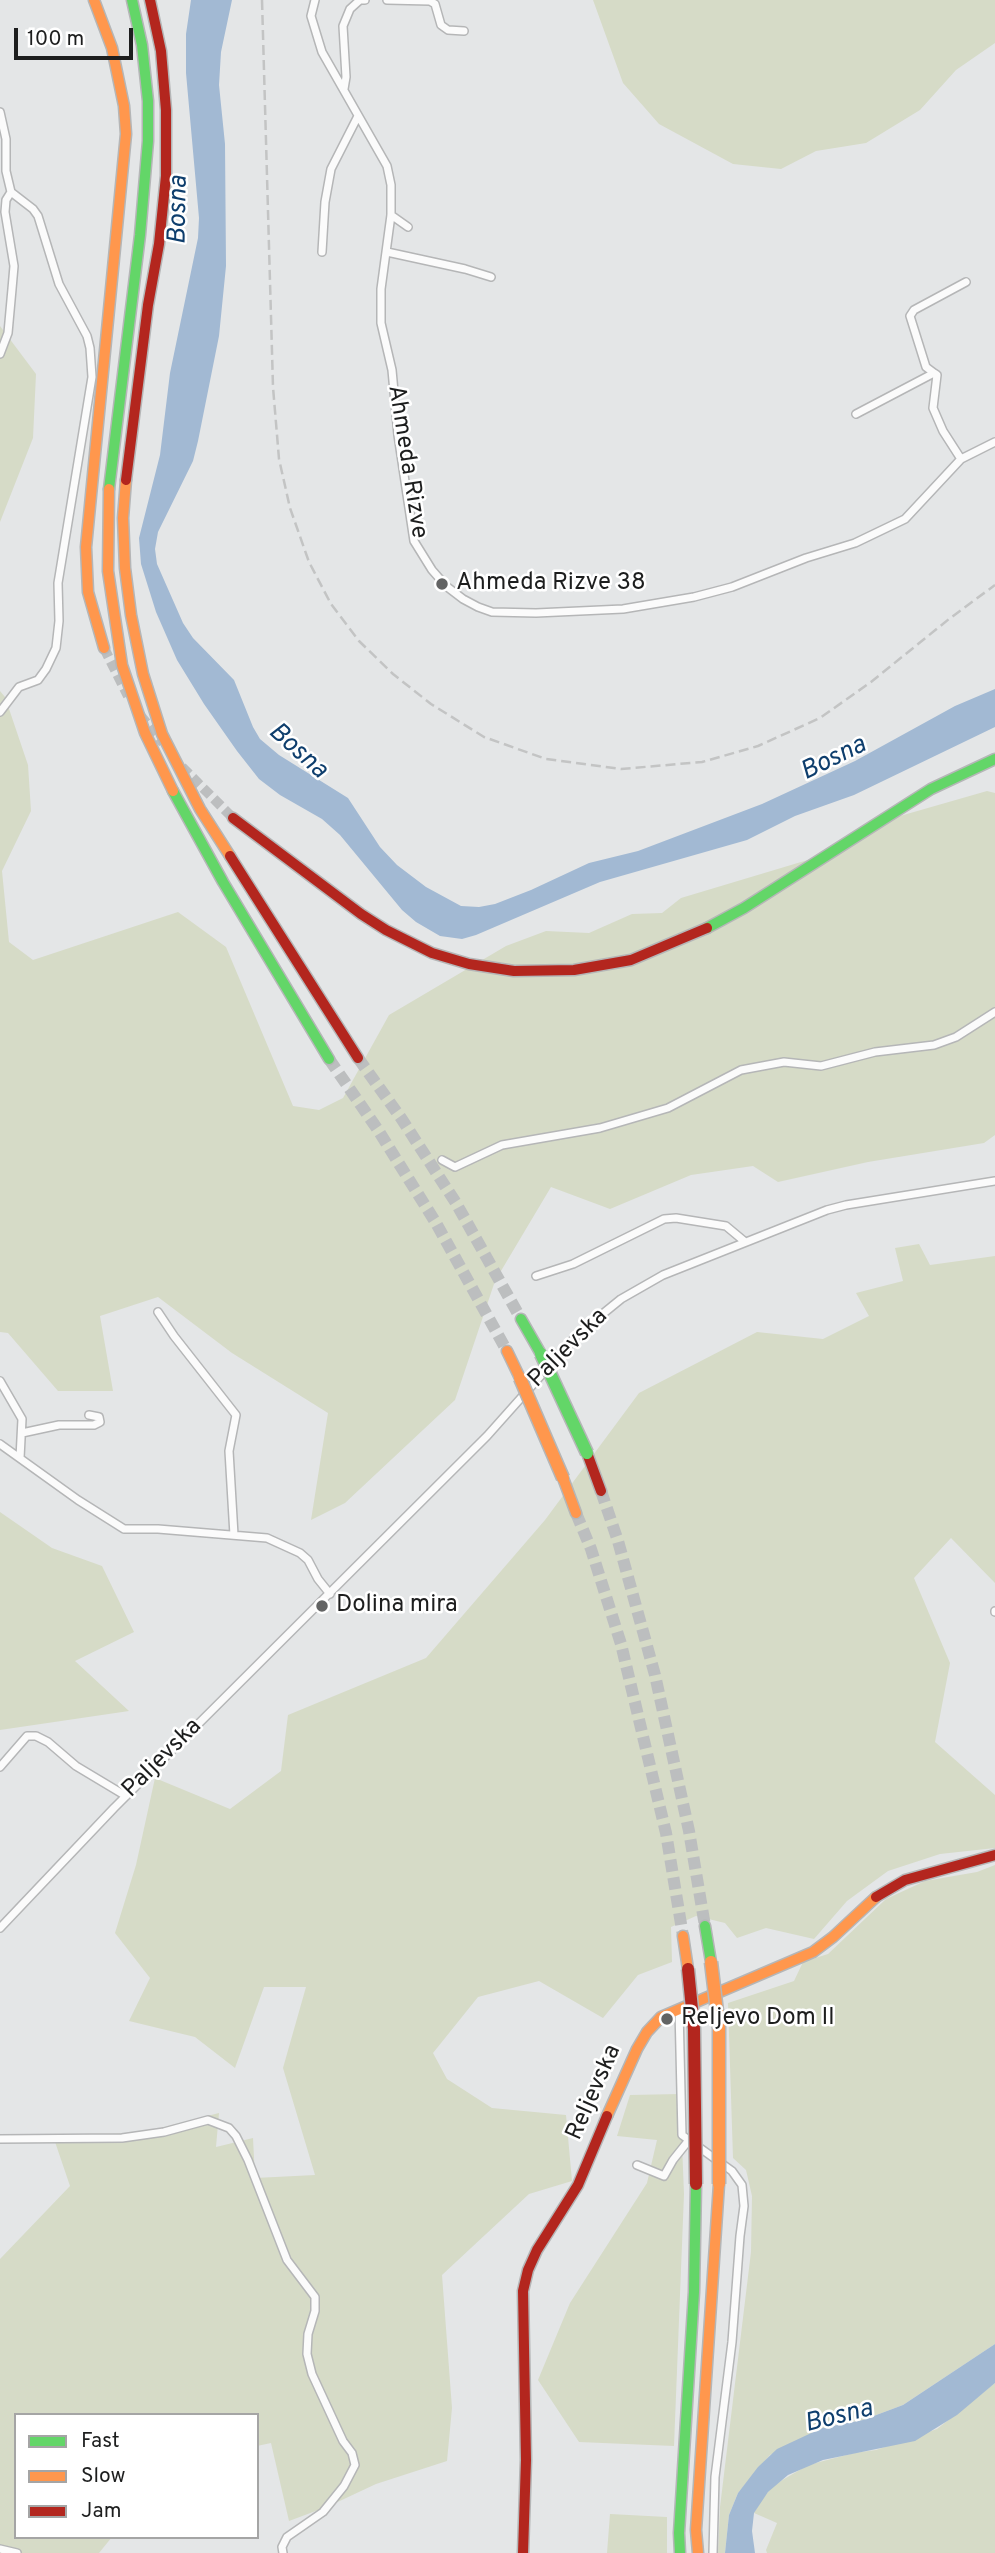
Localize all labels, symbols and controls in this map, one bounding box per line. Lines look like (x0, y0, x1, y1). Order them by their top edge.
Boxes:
scale bar (18, 14, 136, 58)
text: 100 m (27, 26, 84, 53)
water label: Bosna (164, 175, 196, 245)
street label: Ahmeda Rizve (380, 383, 432, 541)
place label: Ahmeda Rizve 38 (456, 570, 646, 598)
marker: Ahmeda Rizve 38 (434, 576, 450, 592)
water label: Bosna (261, 717, 333, 787)
water label: Bosna (796, 731, 872, 789)
street label: Paljevska (523, 1303, 615, 1395)
place label: Dolina mira (336, 1592, 458, 1620)
marker: Dolina mira (314, 1598, 330, 1614)
street label: Paljevska (117, 1713, 209, 1805)
place label: Reljevo Dom II (681, 2005, 835, 2033)
marker: Reljevo Dom II (659, 2011, 675, 2027)
street label: Reljevska (561, 2041, 629, 2145)
water label: Bosna (802, 2394, 876, 2442)
legend (14, 2413, 259, 2539)
text: Fast (81, 2428, 120, 2455)
text: Slow (81, 2463, 126, 2490)
text: Jam (81, 2498, 122, 2525)

